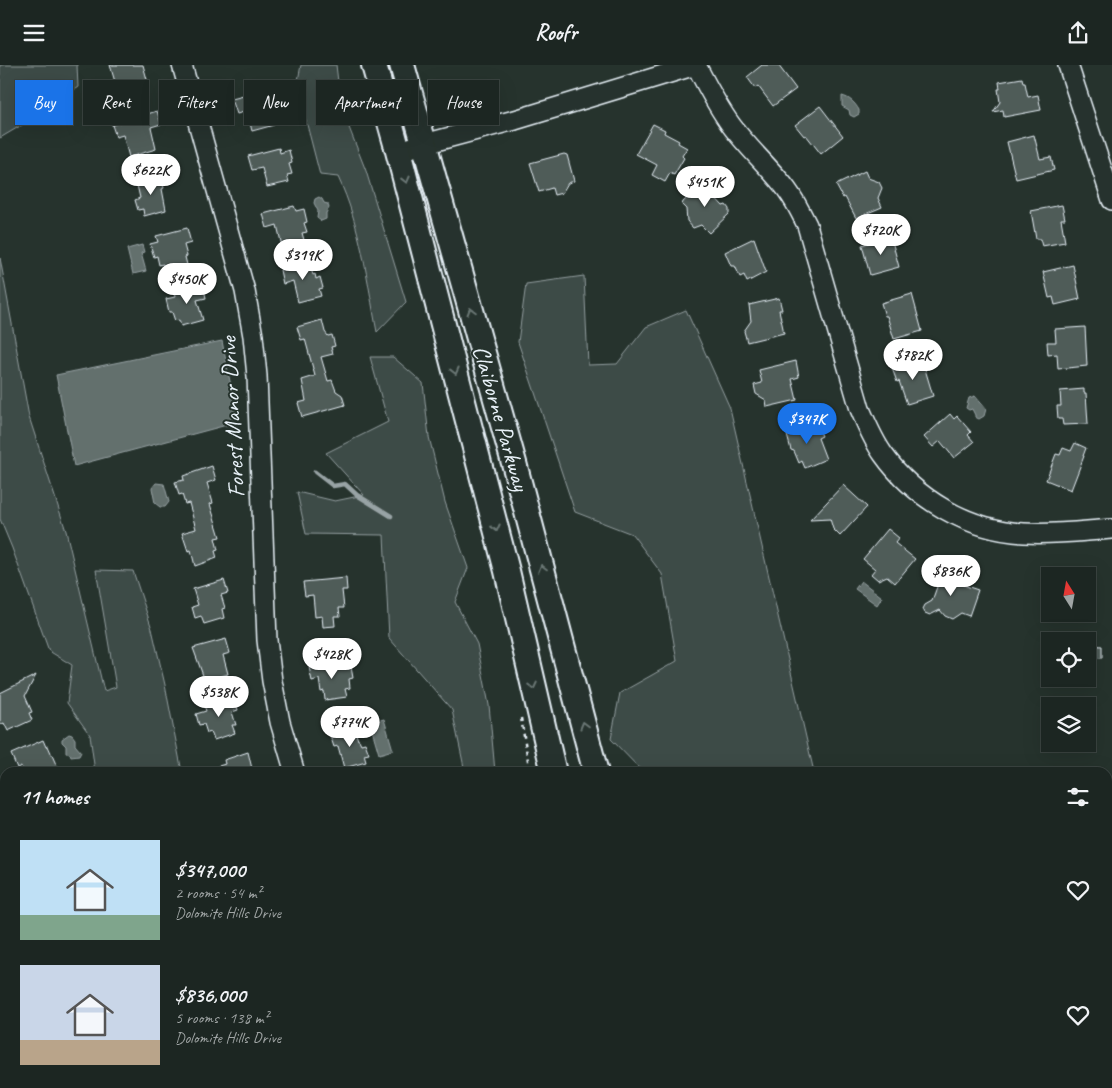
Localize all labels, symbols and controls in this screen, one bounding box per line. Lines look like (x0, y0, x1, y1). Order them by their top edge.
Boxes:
icon: menu (20, 19, 48, 47)
text: Roofr (535, 19, 577, 47)
icon: share (1064, 19, 1092, 47)
chip: Buy (15, 80, 73, 125)
chip: Rent (83, 80, 149, 125)
chip: Filters (159, 80, 234, 125)
chip: New (244, 80, 306, 125)
chip: Apartment (316, 80, 418, 125)
chip: House (428, 80, 499, 125)
pin: $622K (116, 153, 186, 196)
text: $622K (132, 160, 170, 180)
pin: $451K (670, 165, 740, 208)
text: $451K (687, 172, 723, 192)
one-way arrow (400, 175, 411, 184)
pin: $720K (846, 213, 916, 256)
text: $720K (863, 220, 899, 240)
pin: $319K (268, 239, 338, 281)
text: $319K (285, 245, 321, 265)
pin: $450K (152, 263, 222, 305)
text: $450K (169, 269, 205, 289)
one-way arrow (466, 307, 476, 315)
street label: Forest Manor Drive (213, 334, 251, 498)
pin: $782K (878, 339, 948, 381)
street label: Claiborne Parkway (466, 342, 537, 496)
text: $782K (895, 345, 931, 365)
one-way arrow (449, 366, 460, 375)
pin: $347K (772, 403, 842, 445)
text: $347K (789, 409, 825, 429)
one-way arrow (490, 524, 500, 532)
pin: $836K (916, 555, 986, 597)
text: $836K (932, 561, 970, 581)
one-way arrow (537, 564, 548, 573)
north arrow (1041, 567, 1096, 623)
map controls (1041, 567, 1096, 752)
button: locate (1041, 632, 1096, 687)
pin: $428K (297, 637, 367, 680)
text: $428K (314, 644, 350, 664)
pin: $538K (184, 675, 254, 718)
text: $538K (201, 682, 237, 702)
one-way arrow (527, 682, 538, 691)
button: layers (1041, 697, 1096, 752)
pin: $774K (315, 705, 385, 748)
text: $774K (332, 712, 368, 732)
one-way arrow (579, 721, 590, 730)
icon: filters (1064, 783, 1092, 811)
text: 11 homes (20, 784, 89, 810)
text: $347,000 (175, 857, 245, 883)
icon: home (60, 860, 120, 920)
icon: heart (1064, 876, 1092, 904)
text: 2 rooms · 54 m² (175, 883, 261, 903)
text: Dolomite Hills Drive (175, 903, 281, 923)
text: $836,000 (175, 982, 246, 1008)
icon: home (60, 985, 120, 1045)
icon: heart (1064, 1001, 1092, 1029)
text: 5 rooms · 138 m² (175, 1008, 269, 1028)
text: Dolomite Hills Drive (175, 1028, 281, 1048)

